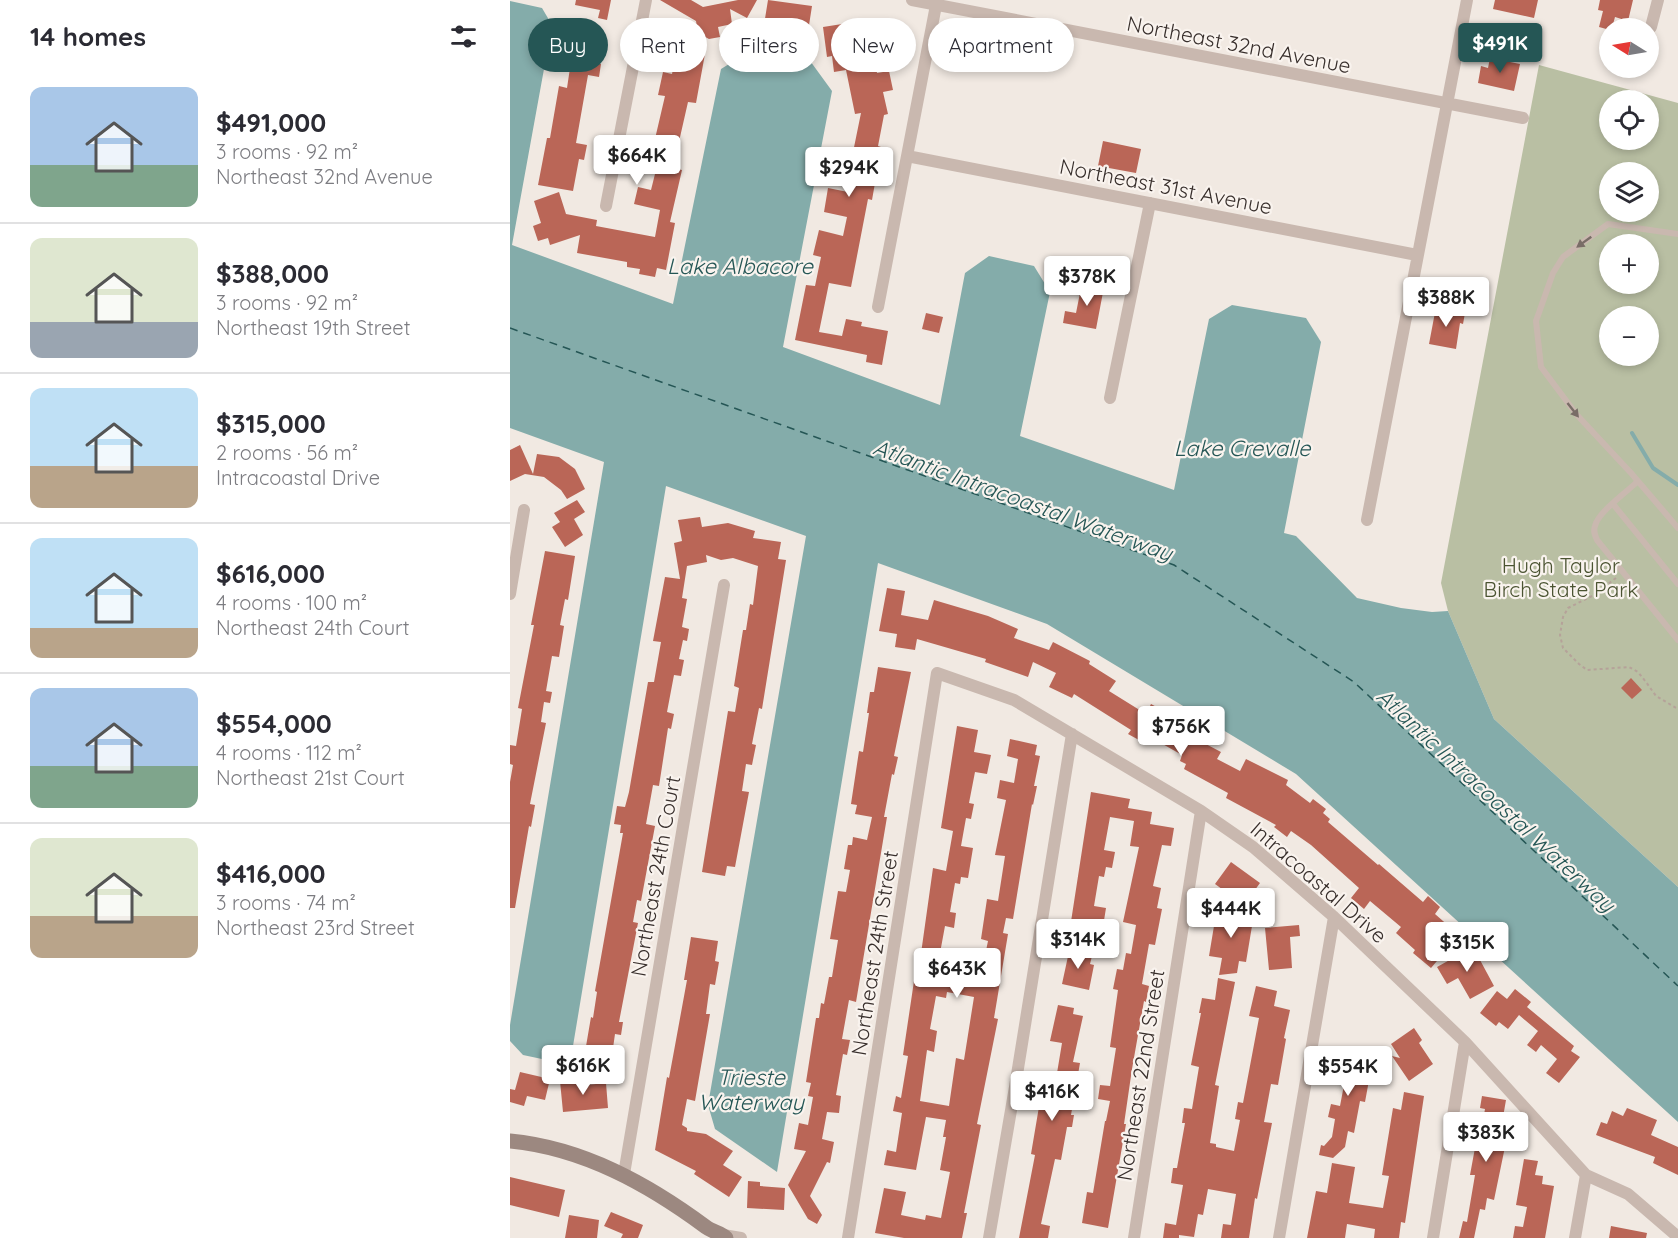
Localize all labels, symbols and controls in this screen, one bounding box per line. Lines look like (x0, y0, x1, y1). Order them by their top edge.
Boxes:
street label: Northeast 32nd Avenue (1125, 10, 1353, 78)
chip: Buy (528, 18, 608, 72)
chip: Rent (620, 18, 707, 72)
chip: Filters (719, 18, 819, 72)
chip: New (831, 18, 916, 72)
chip: Apartment (928, 18, 1074, 72)
north arrow (1599, 18, 1659, 78)
map controls (1599, 18, 1659, 366)
text: 14 homes (30, 20, 146, 53)
icon: filters (447, 20, 480, 53)
pin: $491K (1458, 23, 1542, 74)
text: $491K (1472, 30, 1528, 55)
button: locate (1599, 90, 1659, 150)
text: $491,000 (216, 106, 326, 139)
icon: home (78, 111, 150, 183)
pin: $664K (595, 135, 679, 186)
text: 3 rooms · 92 m² (216, 139, 358, 164)
text: $664K (608, 142, 666, 167)
pin: $294K (807, 147, 891, 198)
street label: Northeast 31st Avenue (1058, 153, 1274, 219)
text: $294K (819, 154, 879, 179)
button: layers (1599, 162, 1659, 222)
text: Northeast 32nd Avenue (216, 164, 433, 189)
button: + (1599, 234, 1659, 294)
one-way arrow (1576, 236, 1592, 248)
water label: Lake Albacore (667, 252, 814, 280)
pin: $378K (1045, 256, 1129, 307)
text: $388,000 (216, 257, 329, 290)
icon: home (78, 262, 150, 334)
text: $378K (1058, 263, 1116, 288)
pin: $388K (1404, 277, 1488, 328)
text: $388K (1417, 284, 1475, 309)
text: 3 rooms · 92 m² (216, 290, 358, 315)
button: − (1599, 306, 1659, 366)
text: Northeast 19th Street (216, 315, 410, 340)
one-way arrow (1566, 402, 1578, 417)
text: $315,000 (216, 407, 326, 440)
icon: home (78, 412, 150, 484)
water label: Atlantic Intracoastal Waterway (870, 433, 1178, 568)
water label: Lake Crevalle (1174, 434, 1312, 462)
text: 2 rooms · 56 m² (216, 440, 358, 465)
text: Intracoastal Drive (216, 465, 380, 490)
park label: Hugh Taylor Birch State Park (1483, 552, 1639, 602)
text: $616,000 (216, 557, 325, 590)
icon: home (78, 562, 150, 634)
text: 4 rooms · 100 m² (216, 590, 367, 615)
text: Northeast 24th Court (216, 615, 410, 640)
water label: Atlantic Intracoastal Waterway (1371, 682, 1622, 919)
pin: $756K (1139, 706, 1223, 757)
text: $554,000 (216, 707, 332, 740)
icon: home (78, 712, 150, 784)
text: $756K (1152, 713, 1210, 738)
text: 4 rooms · 112 m² (216, 740, 362, 765)
text: Northeast 21st Court (216, 765, 405, 790)
street label: Northeast 24th Court (625, 774, 685, 978)
street label: Intracoastal Drive (1246, 816, 1392, 948)
street label: Northeast 24th Street (845, 849, 903, 1057)
text: $416,000 (216, 857, 326, 890)
icon: home (78, 862, 150, 934)
pin: $444K (1189, 888, 1273, 939)
text: 3 rooms · 74 m² (216, 890, 356, 915)
text: $444K (1201, 895, 1261, 920)
text: Northeast 23rd Street (216, 915, 415, 940)
pin: $314K (1036, 919, 1120, 970)
pin: $315K (1425, 922, 1509, 973)
text: $314K (1050, 926, 1106, 951)
text: $315K (1439, 929, 1495, 954)
pin: $643K (915, 948, 999, 999)
text: $643K (928, 955, 986, 980)
street label: Northeast 22nd Street (1110, 967, 1170, 1183)
pin: $616K (541, 1045, 625, 1096)
pin: $554K (1306, 1046, 1390, 1097)
text: $616K (556, 1052, 610, 1077)
text: $554K (1318, 1053, 1378, 1078)
water label: Trieste Waterway (698, 1063, 806, 1116)
pin: $416K (1010, 1071, 1094, 1122)
text: $416K (1024, 1078, 1080, 1103)
pin: $383K (1444, 1112, 1528, 1163)
text: $383K (1457, 1119, 1515, 1144)

